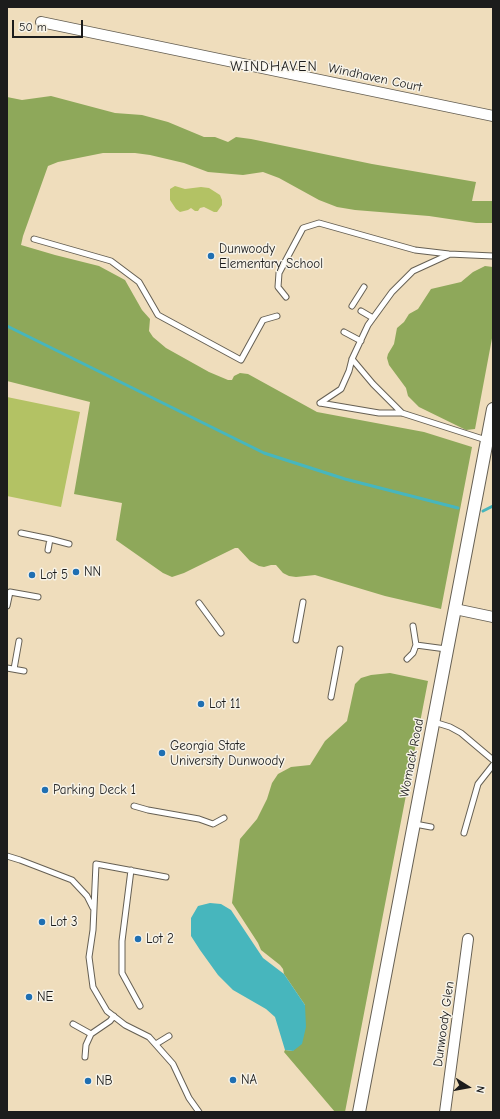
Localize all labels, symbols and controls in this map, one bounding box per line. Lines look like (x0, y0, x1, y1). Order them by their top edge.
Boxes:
scale bar (14, 12, 85, 38)
text: 50 m (19, 20, 47, 34)
district label: WINDHAVEN (230, 59, 318, 75)
street label: Windhaven Court (327, 60, 423, 96)
place label: Dunwoody Elementary School (219, 241, 323, 272)
marker: Dunwoody Elementary School (206, 251, 216, 261)
place label: NN (84, 564, 101, 580)
place label: Lot 5 (40, 567, 68, 583)
marker: NN (71, 567, 81, 577)
marker: Lot 5 (27, 570, 37, 580)
place label: Lot 11 (209, 696, 240, 712)
marker: Lot 11 (196, 699, 206, 709)
street label: Womack Road (397, 717, 427, 799)
place label: Georgia State University Dunwoody (170, 738, 284, 769)
marker: Georgia State University Dunwoody (157, 748, 167, 758)
place label: Parking Deck 1 (53, 782, 136, 798)
marker: Parking Deck 1 (40, 785, 50, 795)
place label: Lot 3 (50, 914, 78, 930)
marker: Lot 3 (37, 917, 47, 927)
place label: Lot 2 (146, 931, 174, 947)
marker: Lot 2 (133, 934, 143, 944)
street label: Dunwoody Glen (430, 980, 458, 1068)
place label: NE (37, 989, 53, 1005)
marker: NE (24, 992, 34, 1002)
north arrow (448, 1067, 488, 1107)
place label: NA (241, 1072, 257, 1088)
place label: NB (96, 1073, 113, 1089)
marker: NA (228, 1075, 238, 1085)
marker: NB (83, 1076, 93, 1086)
text: N (473, 1085, 487, 1094)

